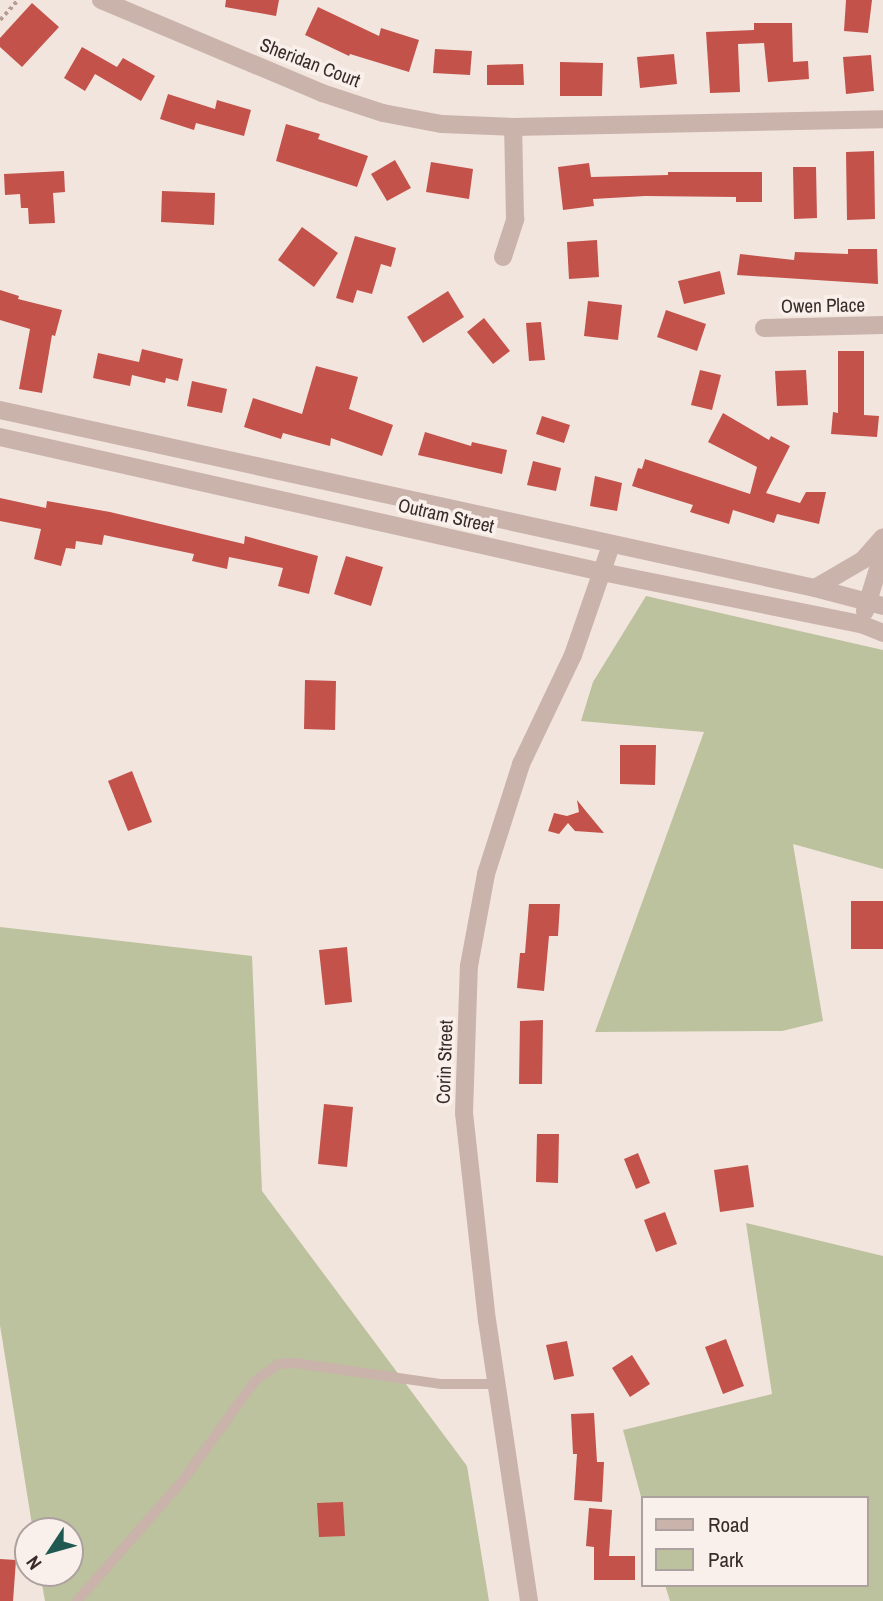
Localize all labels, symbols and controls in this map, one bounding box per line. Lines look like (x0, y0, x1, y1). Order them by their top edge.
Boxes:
street label: Sheridan Court (257, 33, 363, 93)
street label: Owen Place (781, 294, 865, 318)
street label: Outram Street (396, 494, 496, 538)
street label: Corin Street (432, 1020, 458, 1104)
legend (642, 1496, 869, 1587)
text: Road (708, 1510, 749, 1539)
north arrow (14, 1517, 84, 1587)
text: Park (708, 1545, 743, 1574)
text: N (20, 1551, 47, 1575)

